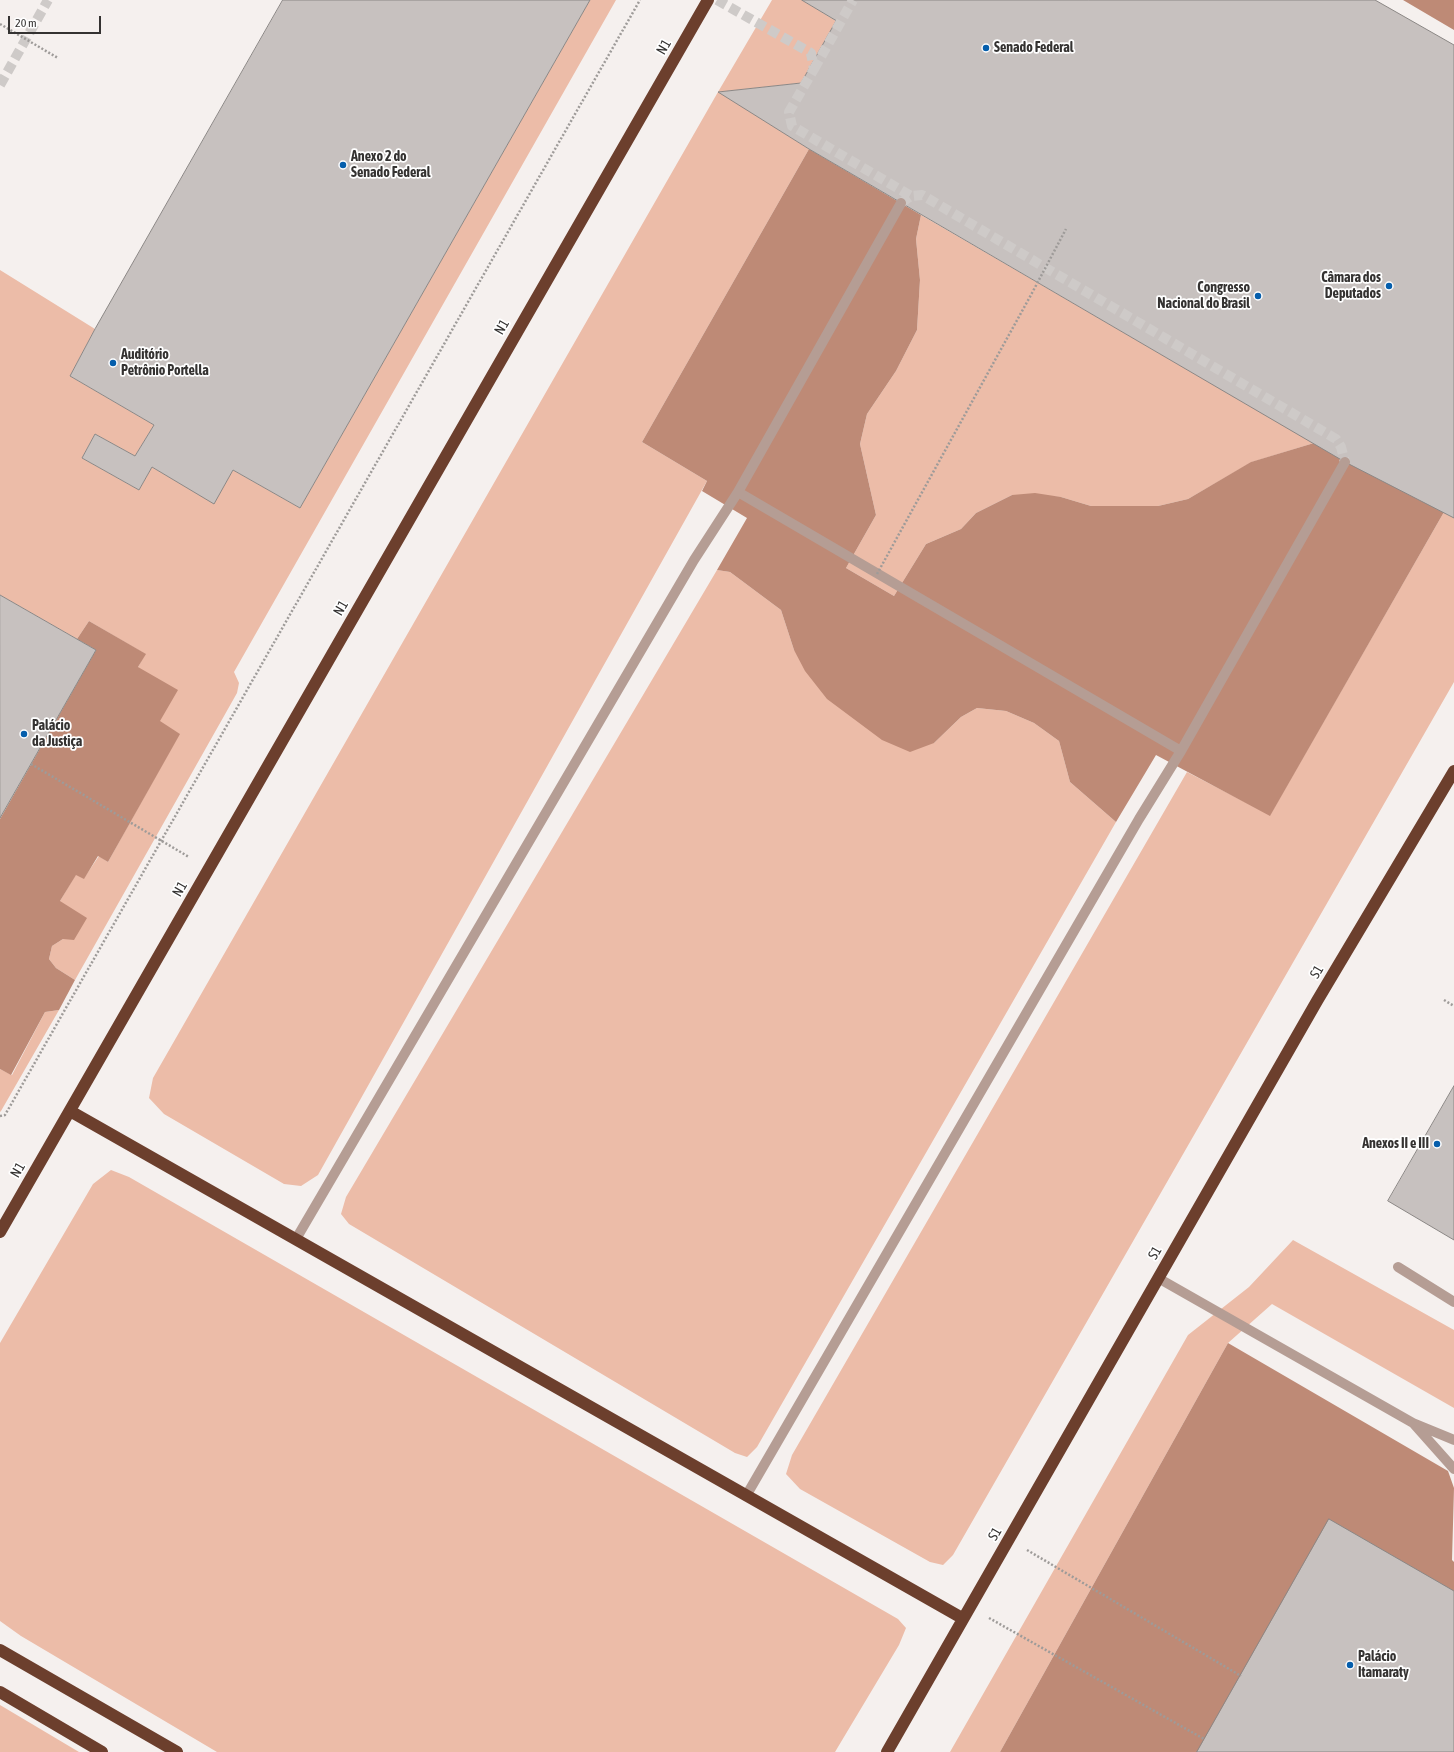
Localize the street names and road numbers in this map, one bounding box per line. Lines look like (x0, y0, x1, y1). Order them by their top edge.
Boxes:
street label: N1 (653, 36, 675, 58)
street label: N1 (491, 316, 513, 338)
street label: N1 (330, 597, 352, 619)
street label: N1 (169, 878, 191, 900)
street label: S1 (1307, 962, 1327, 982)
street label: N1 (7, 1159, 29, 1181)
street label: S1 (1145, 1243, 1165, 1263)
street label: S1 (985, 1524, 1005, 1544)

